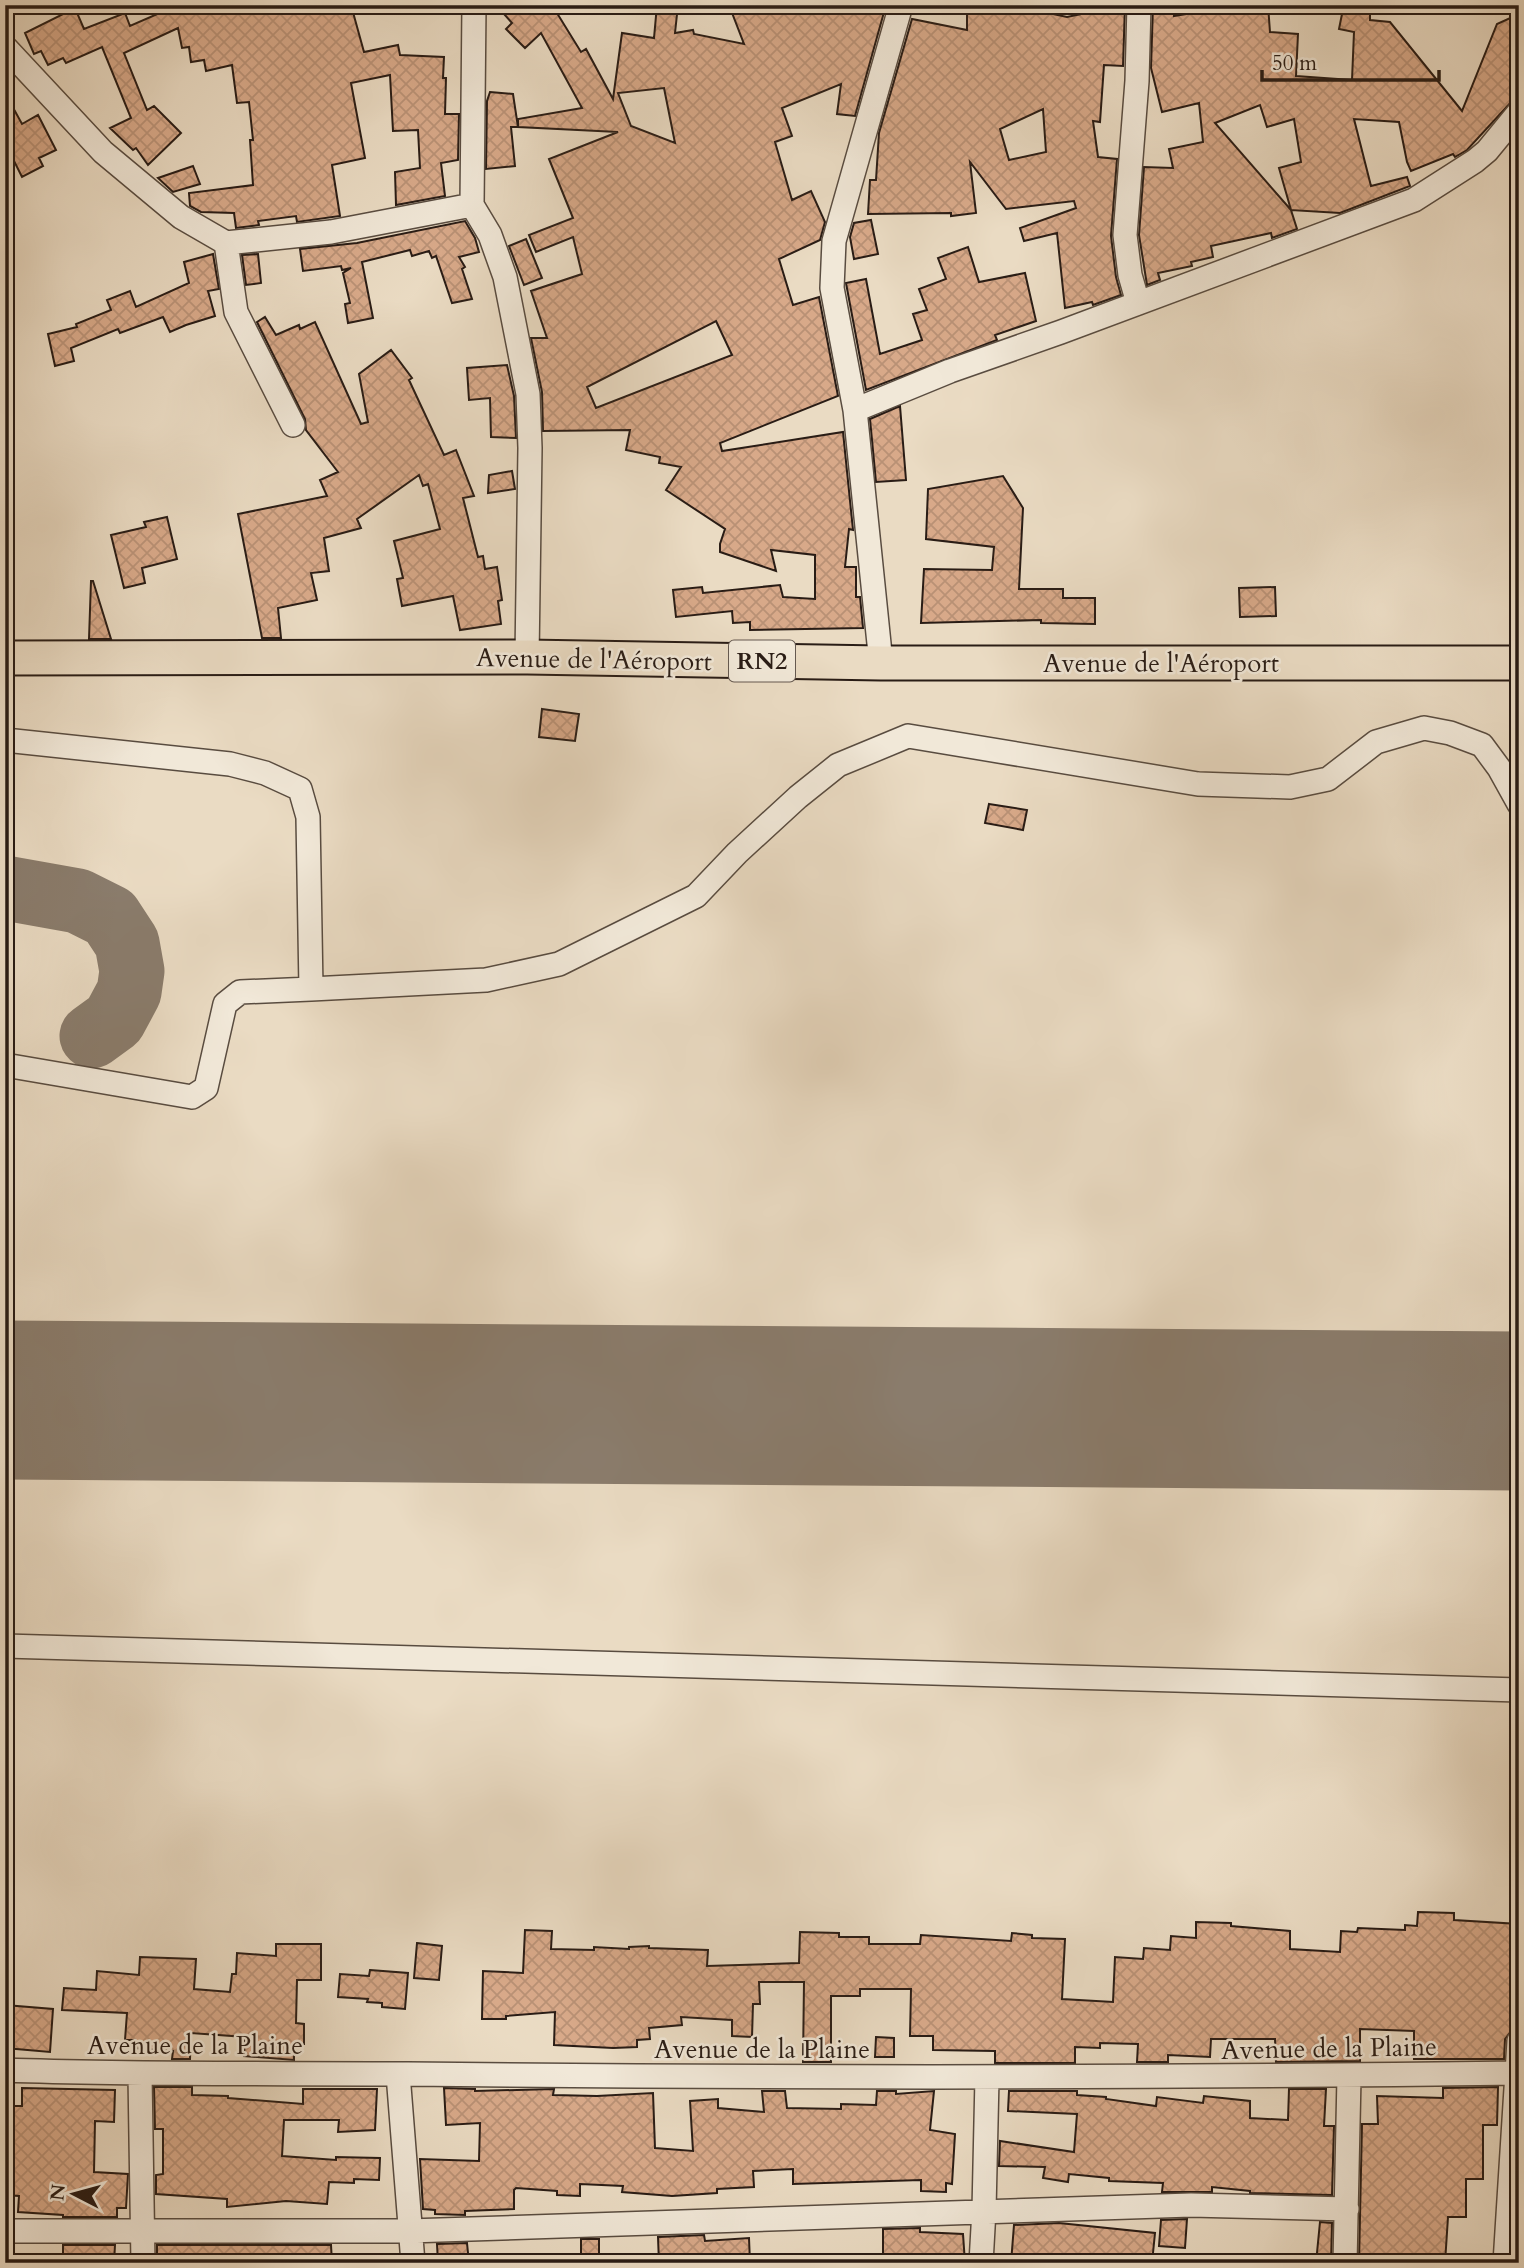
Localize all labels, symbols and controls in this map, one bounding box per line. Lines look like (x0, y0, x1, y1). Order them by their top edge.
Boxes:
scale bar (1262, 38, 1438, 82)
text: 50 m (1272, 49, 1317, 78)
street label: Avenue de l'Aéroport (476, 640, 712, 679)
road number: RN2 (729, 640, 795, 682)
street label: Avenue de l'Aéroport (1043, 646, 1279, 681)
street label: Avenue de la Plaine (87, 2028, 303, 2063)
street label: Avenue de la Plaine (1221, 2029, 1437, 2068)
street label: Avenue de la Plaine (654, 2032, 870, 2067)
north arrow (38, 2160, 108, 2230)
text: N (44, 2182, 72, 2202)

